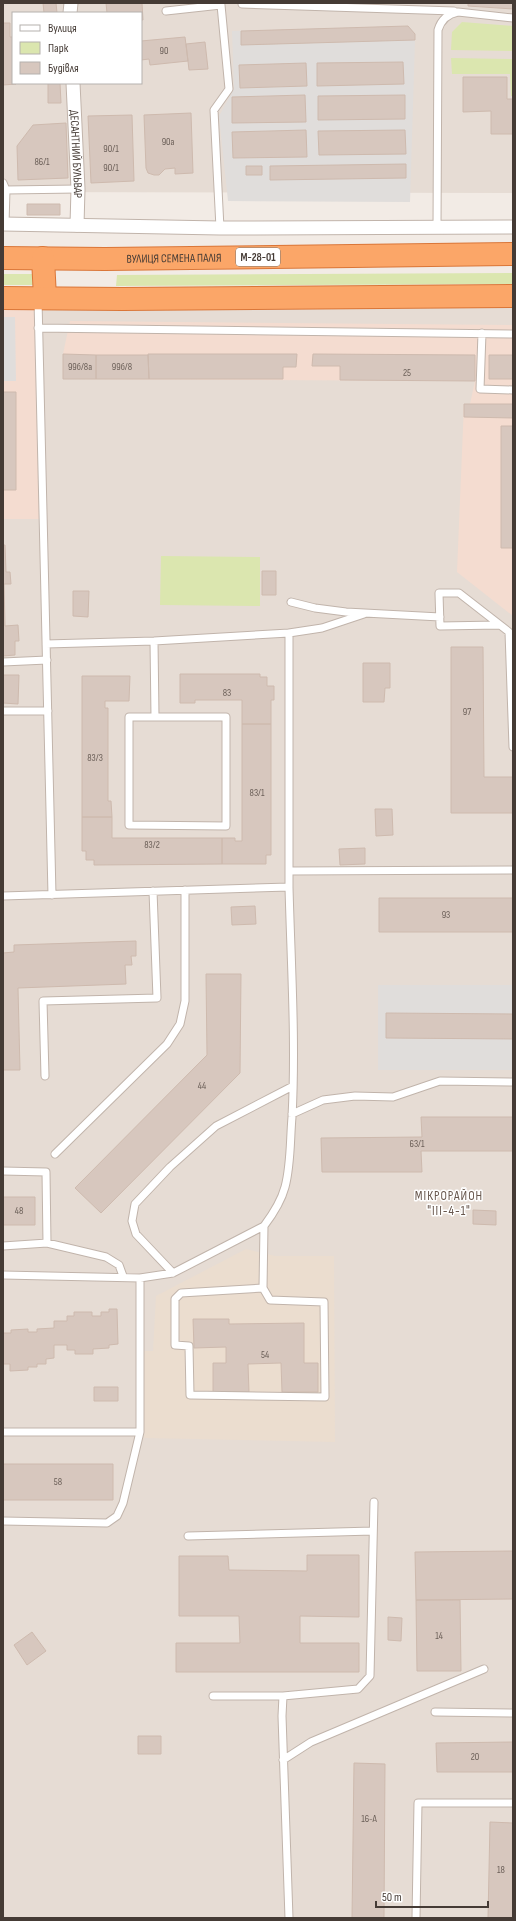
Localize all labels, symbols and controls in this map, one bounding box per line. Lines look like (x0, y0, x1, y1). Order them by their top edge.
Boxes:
legend (12, 12, 142, 84)
text: Вулиця (48, 21, 77, 36)
text: Парк (48, 41, 69, 56)
house number: 90 (160, 45, 168, 57)
text: Будівля (48, 61, 79, 76)
street label: ДЕСАНТНИЙ БУЛЬВАР (67, 109, 86, 198)
house number: 90а (162, 136, 175, 148)
house number: 90/1 (103, 143, 119, 155)
house number: 86/1 (34, 156, 50, 168)
house number: 90/1 (103, 162, 119, 174)
road number: М-28-01 (236, 248, 280, 266)
street label: ВУЛИЦЯ СЕМЕНА ПАЛІЯ (126, 250, 222, 266)
house number: 99б/8а (68, 361, 92, 373)
house number: 99б/8 (112, 361, 132, 373)
house number: 25 (403, 367, 411, 379)
house number: 83 (223, 687, 231, 699)
house number: 97 (463, 706, 471, 718)
house number: 83/3 (87, 752, 103, 764)
house number: 83/1 (250, 787, 265, 799)
house number: 83/2 (144, 839, 160, 851)
house number: 93 (442, 909, 450, 921)
house number: 44 (198, 1080, 206, 1092)
house number: 63/1 (410, 1138, 425, 1150)
district label: МІКРОРАЙОН "ІІІ-4-1" (415, 1188, 483, 1219)
house number: 48 (15, 1205, 23, 1217)
house number: 54 (261, 1349, 269, 1361)
house number: 58 (54, 1476, 62, 1488)
house number: 14 (435, 1630, 443, 1642)
house number: 20 (471, 1751, 479, 1763)
house number: 16-А (361, 1813, 378, 1825)
house number: 18 (497, 1864, 505, 1876)
scale bar (376, 1883, 488, 1909)
text: 50 m (382, 1890, 402, 1905)

